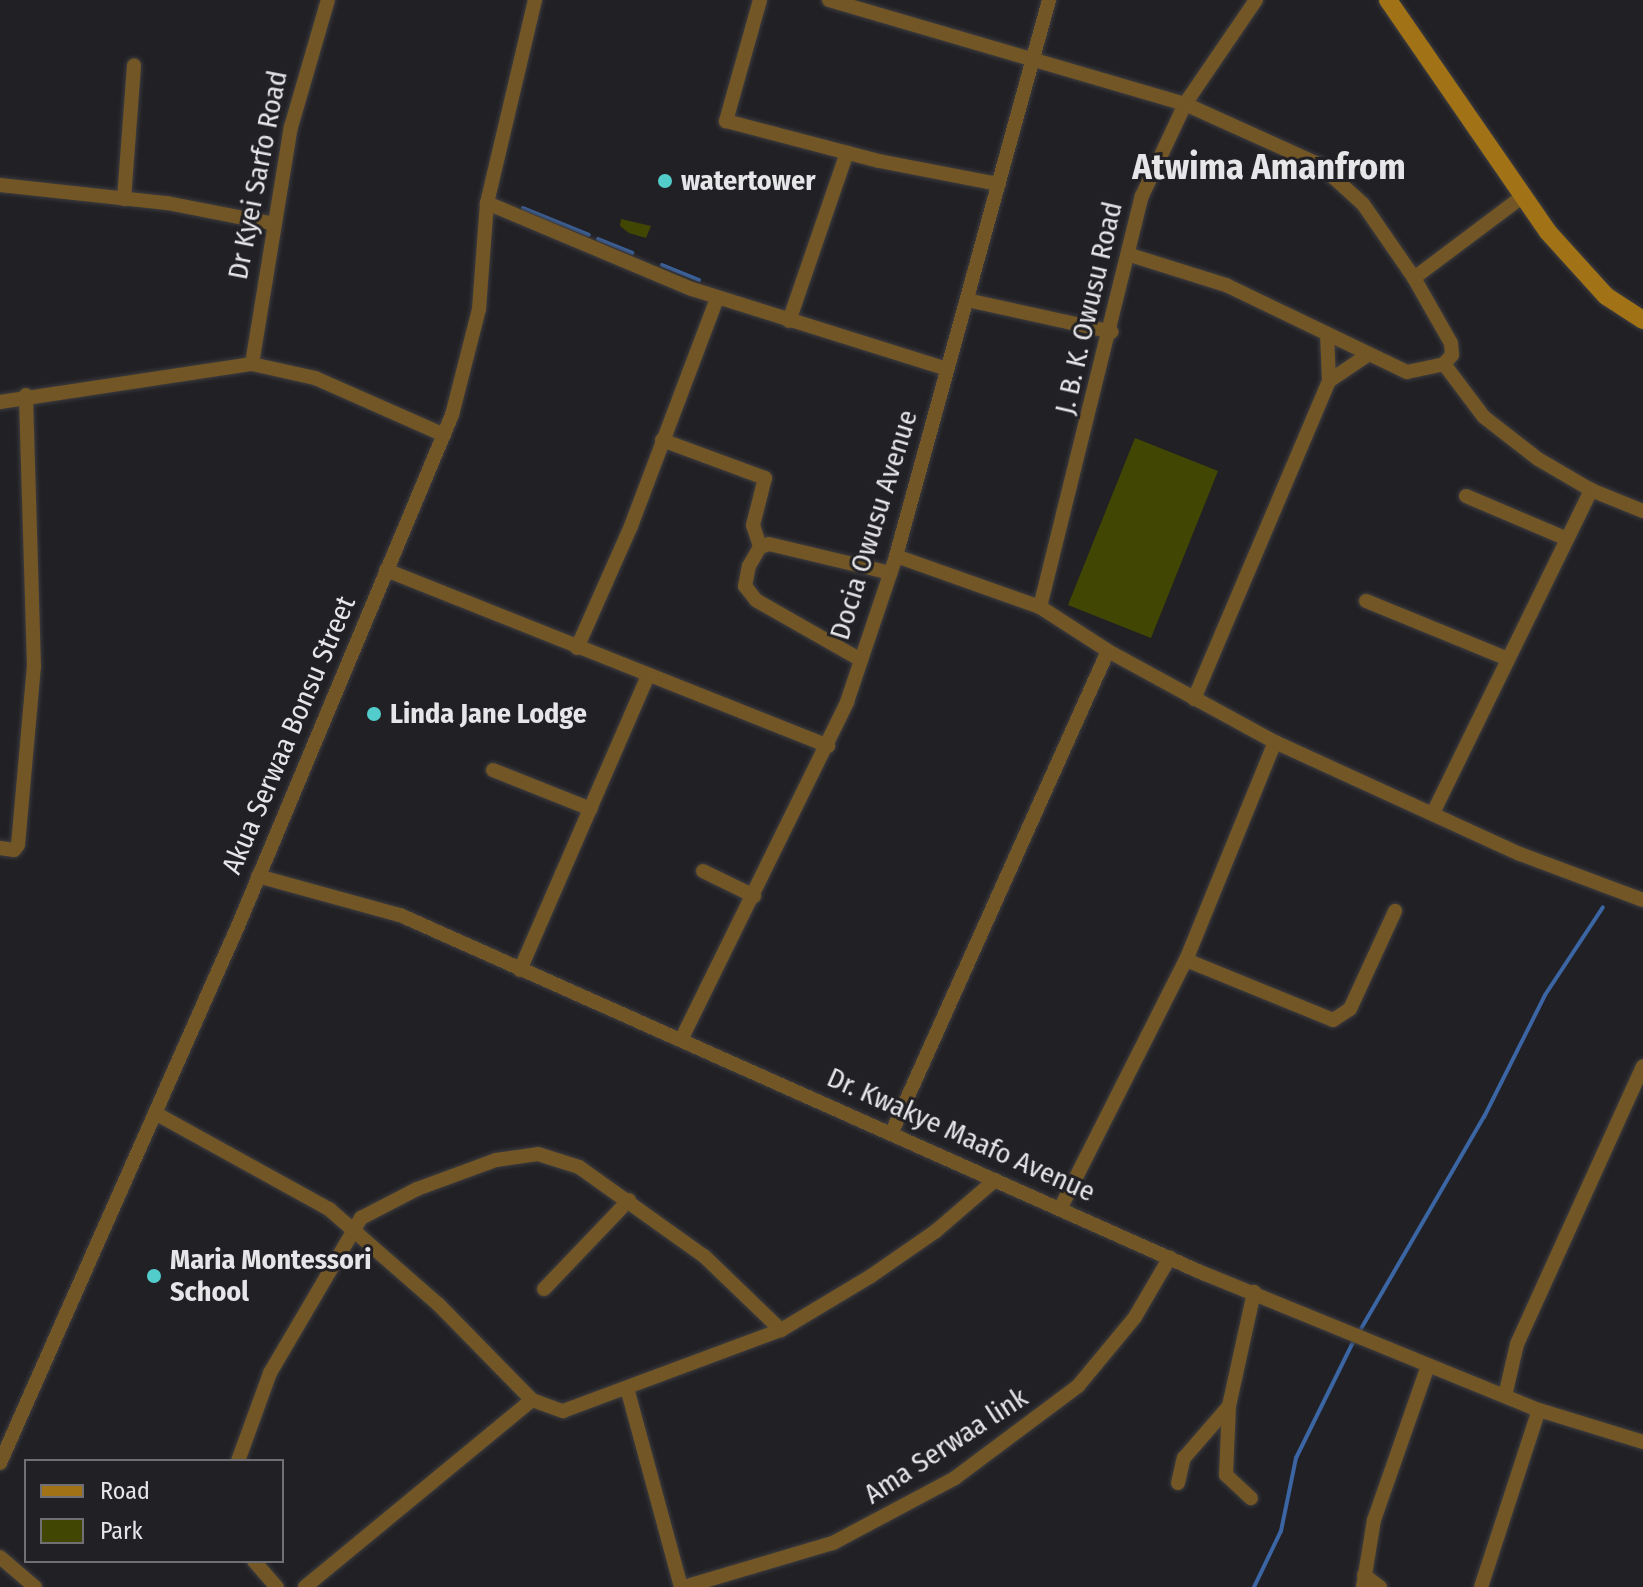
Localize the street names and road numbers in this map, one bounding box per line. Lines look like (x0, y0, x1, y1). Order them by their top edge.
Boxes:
street label: Dr Kyei Sarfo Road (221, 68, 295, 282)
street label: J. B. K. Owusu Road (1048, 198, 1130, 418)
street label: Docia Owusu Avenue (823, 406, 925, 644)
street label: Akua Serwaa Bonsu Street (215, 591, 363, 879)
street label: Dr. Kwakye Maafo Avenue (822, 1061, 1100, 1209)
street label: Ama Serwaa link (858, 1381, 1034, 1511)

